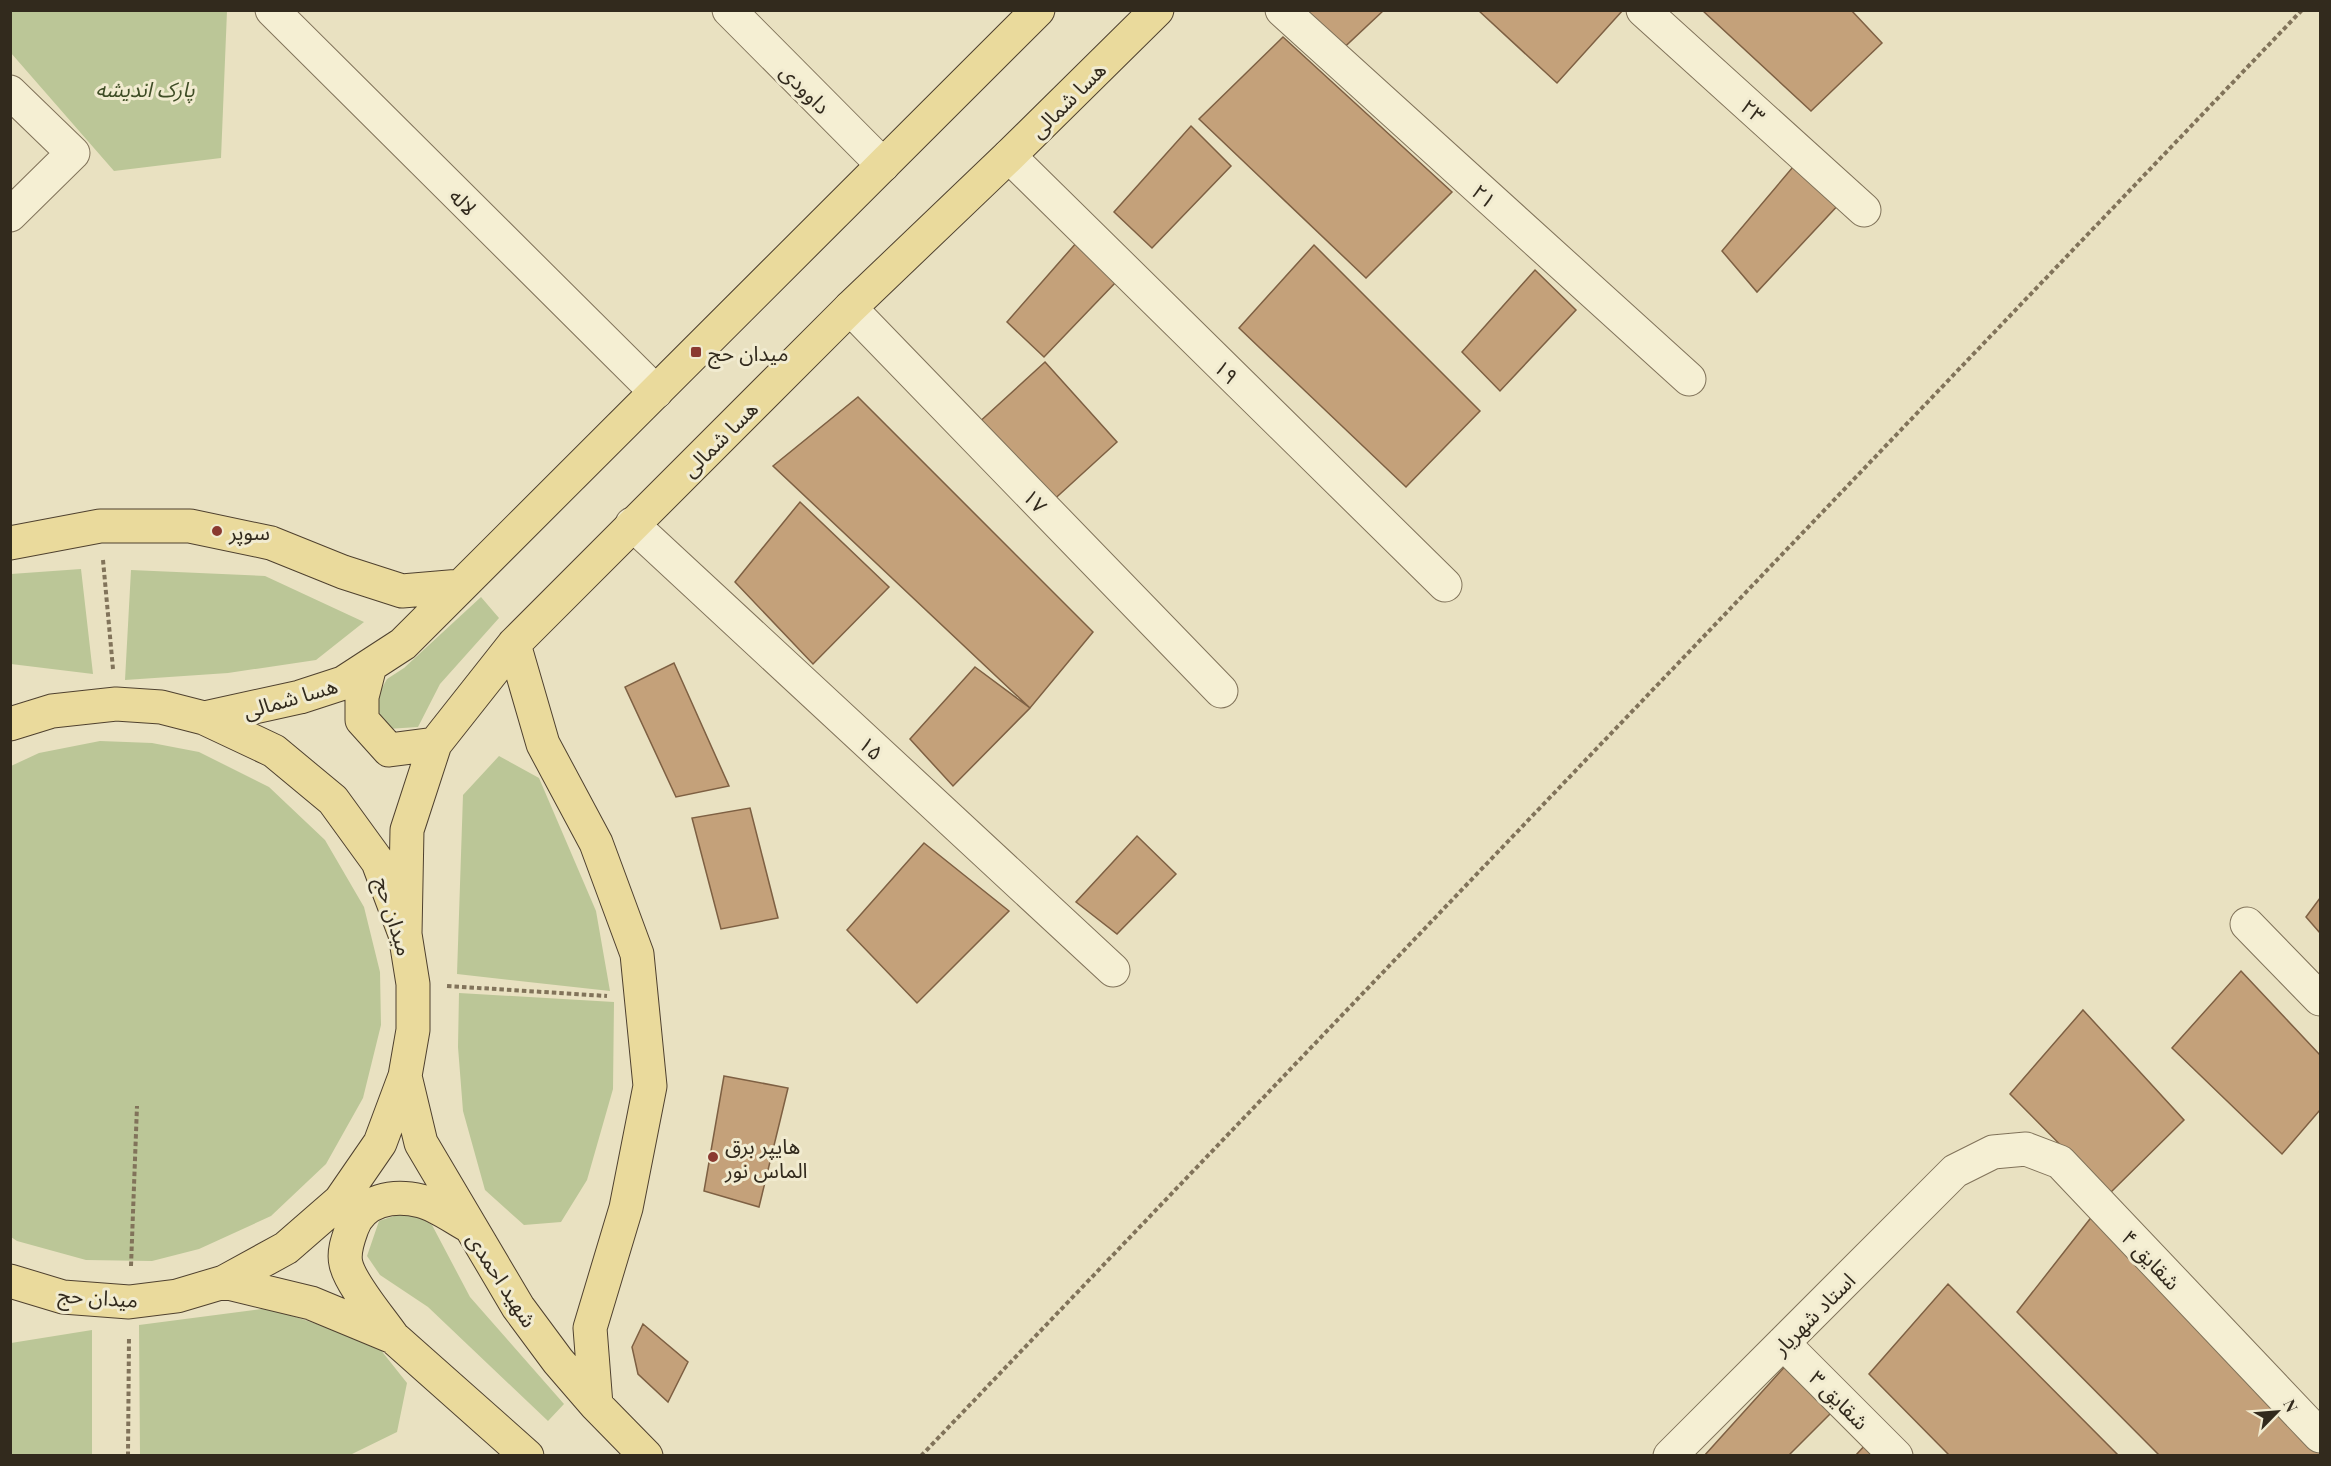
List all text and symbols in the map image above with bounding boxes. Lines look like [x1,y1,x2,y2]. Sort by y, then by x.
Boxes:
street label: هسا شمالی [1023,55,1111,143]
street label: داوودی [775,57,837,119]
park label: پارک اندیشه [95,74,195,104]
street label: ۲۳ [1736,92,1772,128]
street label: ۲۱ [1467,177,1503,213]
street label: لاله [444,181,484,221]
place label: میدان حج [708,338,789,369]
marker: میدان حج [689,345,703,359]
street label: ۱۹ [1209,353,1245,389]
street label: هسا شمالی [675,394,763,482]
street label: ۱۷ [1018,482,1054,518]
place label: سوپر [228,517,270,546]
marker: سوپر [210,524,224,538]
street label: هسا شمالی [240,670,340,724]
street label: ۱۵ [854,729,890,765]
street label: میدان حج [367,873,420,960]
place label: هایپر برق الماس نور [724,1131,808,1183]
marker: هایپر برق الماس نور [706,1150,720,1164]
street label: شقایق ۴ [2116,1223,2188,1296]
street label: شهید احمدی [462,1226,544,1332]
street label: استاد شهریار [1765,1266,1860,1361]
street label: میدان حج [57,1279,139,1316]
street label: شقایق ۳ [1803,1363,1876,1436]
north arrow [2247,1382,2307,1442]
text: N [2279,1396,2303,1416]

